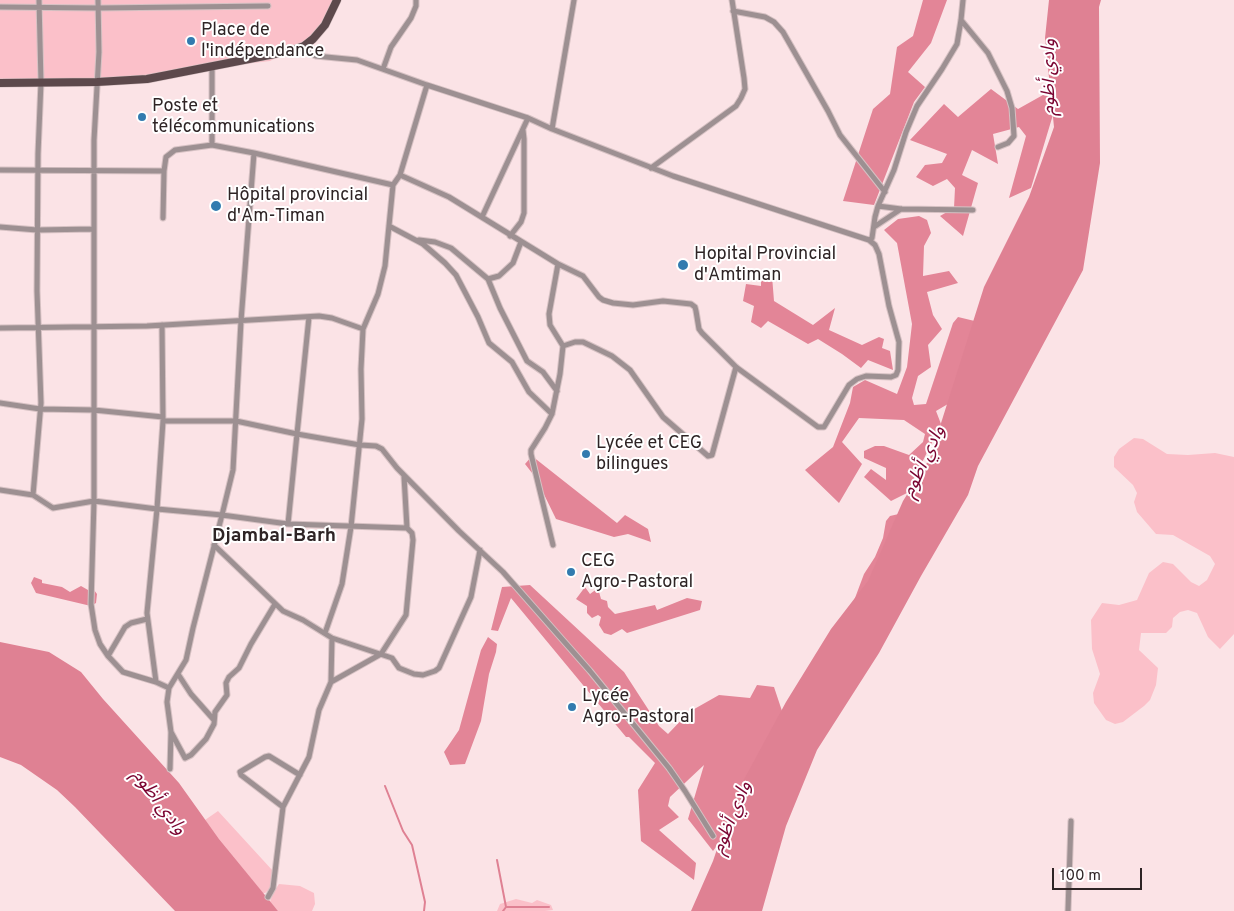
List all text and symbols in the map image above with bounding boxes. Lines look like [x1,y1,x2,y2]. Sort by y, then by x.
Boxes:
place label: Place de l'indépendance [201,20,324,62]
marker: Place de l'indépendance [185,35,197,47]
water label: وادي أظوم [1039,39,1061,115]
place label: Poste et télécommunications [152,96,315,138]
marker: Poste et télécommunications [136,111,148,123]
place label: Hôpital provincial d'Am-Timan [227,185,368,228]
marker: Hôpital provincial d'Am-Timan [209,199,223,213]
place label: Hopital Provincial d'Amtiman [694,244,836,286]
marker: Hopital Provincial d'Amtiman [676,258,690,272]
water label: وادي أظوم [899,423,951,501]
place label: Lycée et CEG bilingues [596,433,702,476]
marker: Lycée et CEG bilingues [580,448,592,460]
district label: Djambal-Barh [212,526,336,548]
place label: CEG Agro-Pastoral [581,551,693,594]
marker: CEG Agro-Pastoral [565,566,577,578]
place label: Lycée Agro-Pastoral [582,686,694,729]
marker: Lycée Agro-Pastoral [566,701,578,713]
water label: وادي أظوم [126,766,190,840]
water label: وادي أظوم [708,778,758,858]
scale bar [1054,858,1144,890]
text: 100 m [1060,867,1101,886]

